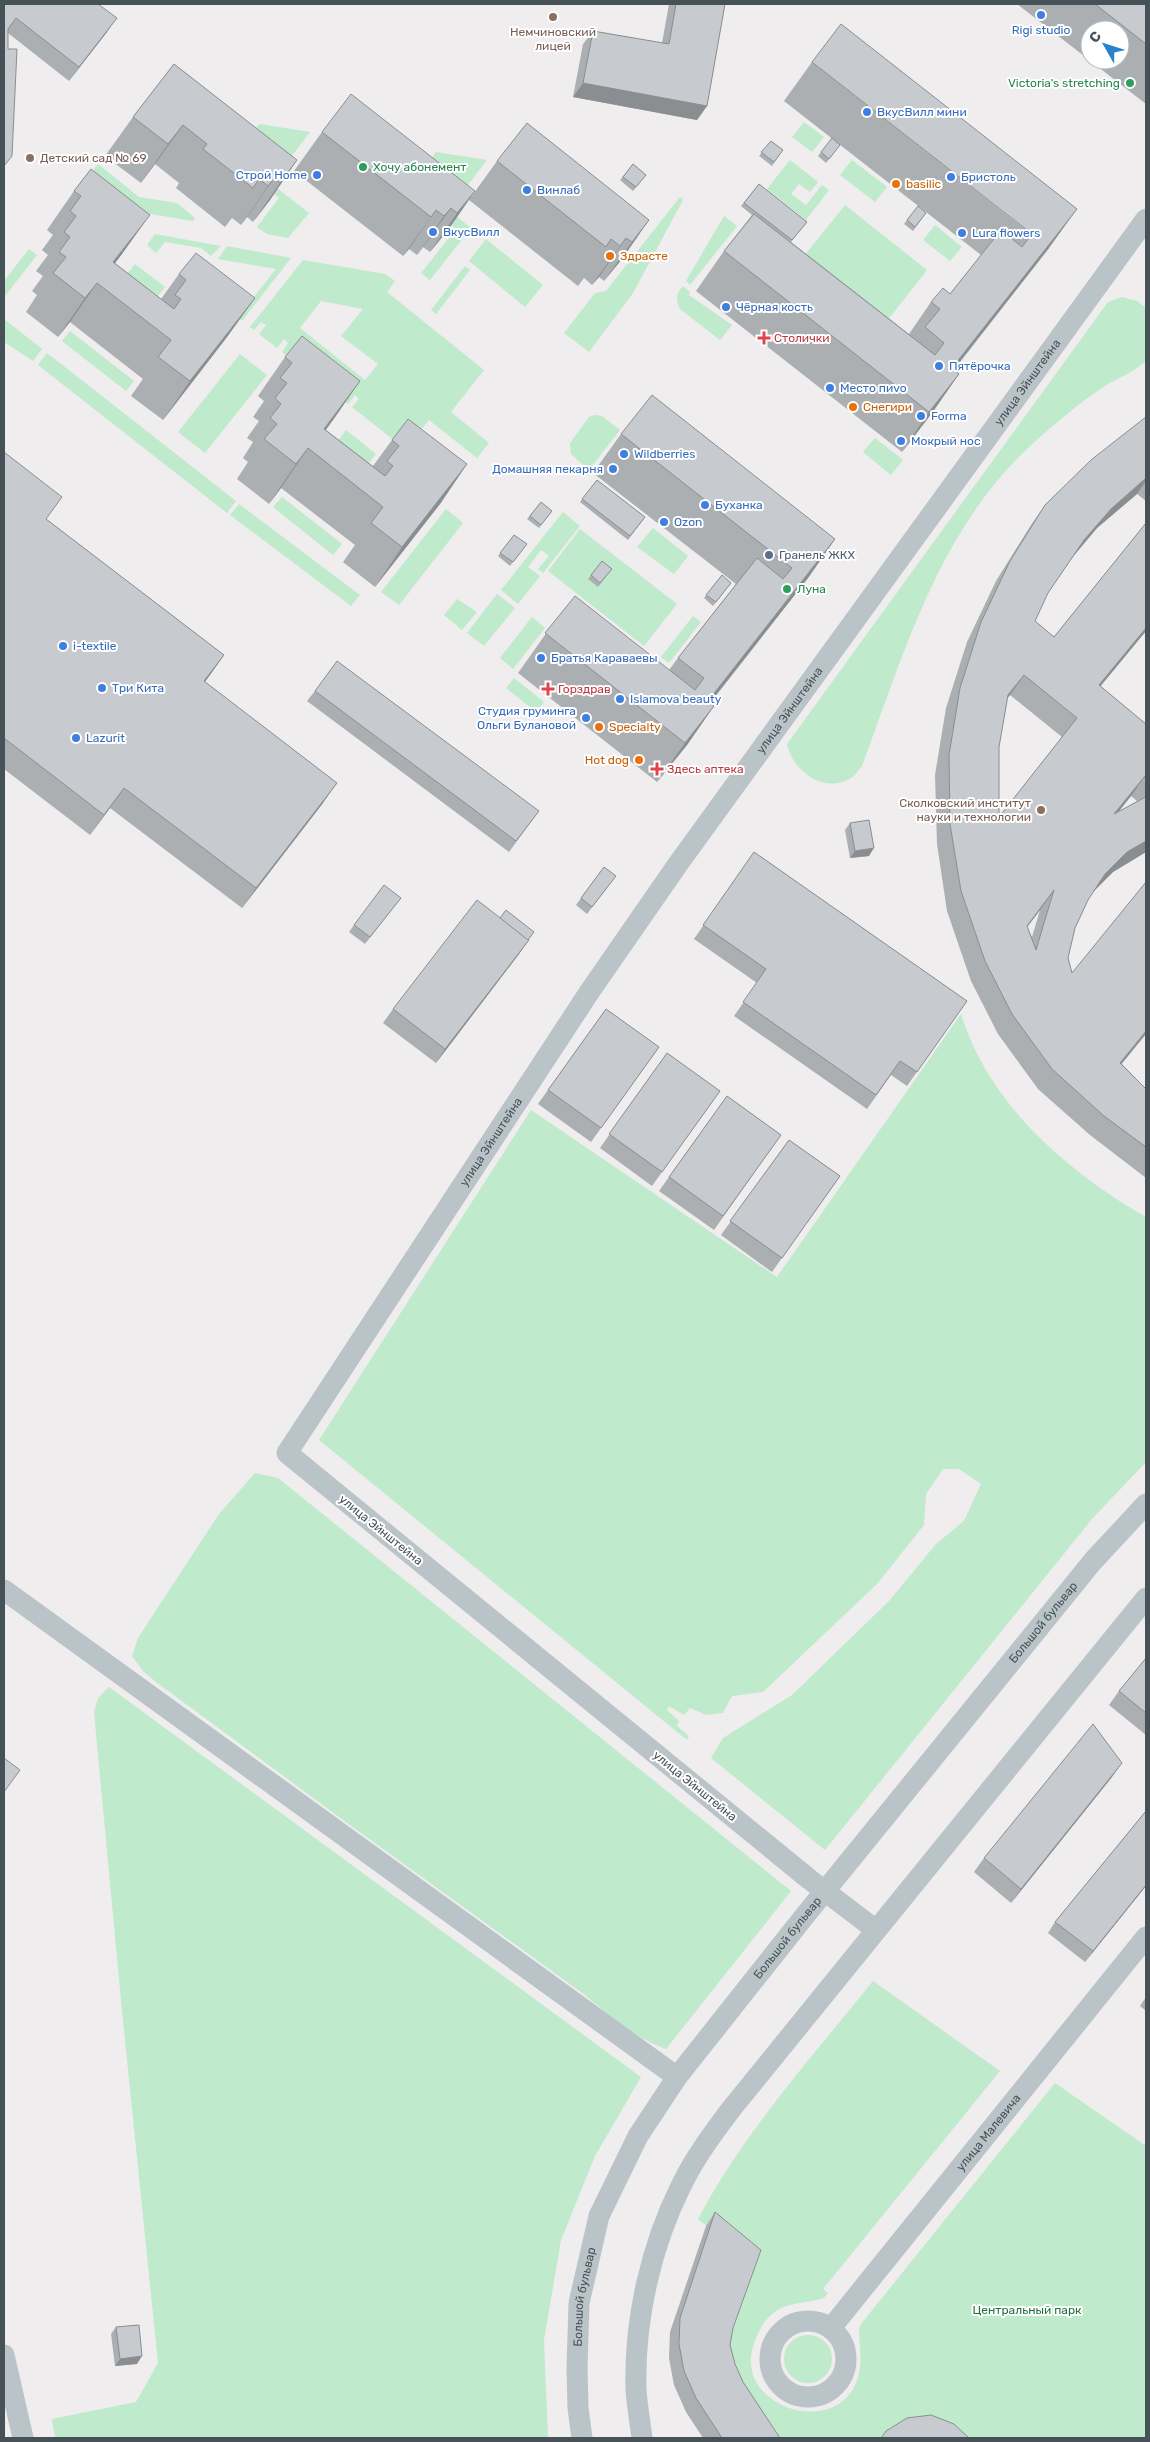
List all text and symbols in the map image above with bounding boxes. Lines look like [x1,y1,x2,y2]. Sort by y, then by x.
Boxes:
marker: Rigi studio [1035,9,1047,21]
marker: Немчиновский лицей [547,11,559,23]
north arrow [1080,20,1130,70]
place label: Rigi studio [1012,23,1070,37]
place label: Немчиновский лицей [510,25,596,53]
text: С [1086,28,1105,46]
place label: Victoria's stretching [1008,76,1120,90]
marker: Victoria's stretching [1124,77,1136,89]
place label: ВкусВилл мини [877,105,967,119]
marker: ВкусВилл мини [861,106,873,118]
place label: Детский сад № 69 [40,151,147,165]
marker: Детский сад № 69 [24,152,36,164]
place label: Хочу абонемент [373,160,466,174]
marker: Хочу абонемент [357,161,369,173]
place label: Строй Home [236,168,307,182]
marker: Строй Home [311,169,323,181]
place label: Бристоль [961,170,1016,184]
marker: Бристоль [945,171,957,183]
place label: basilic [906,177,942,191]
marker: basilic [890,178,902,190]
place label: Винлаб [537,183,580,197]
marker: Винлаб [521,184,533,196]
place label: ВкусВилл [443,225,500,239]
marker: ВкусВилл [427,226,439,238]
place label: Lura flowers [972,226,1040,240]
marker: Lura flowers [956,227,968,239]
place label: Здрасте [620,249,668,263]
marker: Здрасте [604,250,616,262]
place label: Чёрная кость [736,300,813,314]
marker: Чёрная кость [720,301,732,313]
place label: Столички [774,331,830,345]
marker: Столички [758,332,770,344]
street label: улица Эйнштейна [991,336,1063,428]
place label: Пятёрочка [949,359,1011,373]
marker: Пятёрочка [933,360,945,372]
place label: Место пиvo [840,381,907,395]
marker: Место пиvo [824,382,836,394]
place label: Снегири [863,400,912,414]
marker: Снегири [847,401,859,413]
place label: Forma [931,409,967,423]
marker: Forma [915,410,927,422]
place label: Мокрый нос [911,434,981,448]
marker: Мокрый нос [895,435,907,447]
place label: Wildberries [634,447,695,461]
marker: Wildberries [618,448,630,460]
place label: Домашняя пекарня [492,462,603,476]
marker: Домашняя пекарня [607,463,619,475]
place label: Буханка [715,498,763,512]
marker: Буханка [699,499,711,511]
place label: Ozon [674,515,702,529]
marker: Ozon [658,516,670,528]
place label: Гранель ЖКХ [779,548,855,562]
marker: Гранель ЖКХ [763,549,775,561]
place label: Луна [797,582,826,596]
marker: Луна [781,583,793,595]
place label: i-textile [73,639,117,653]
marker: i-textile [57,640,69,652]
place label: Братья Караваевы [551,651,657,665]
marker: Братья Караваевы [535,652,547,664]
street label: улица Эйнштейна [754,664,826,756]
place label: Три Кита [112,681,164,695]
marker: Три Кита [96,682,108,694]
place label: Горздрав [558,682,611,696]
marker: Горздрав [542,683,554,695]
place label: Islamova beauty [630,692,722,706]
marker: Islamova beauty [614,693,626,705]
place label: Студия груминга Ольги Булановой [477,704,576,732]
marker: Студия груминга Ольги Булановой [580,712,592,724]
place label: Specialty [609,720,661,734]
marker: Specialty [593,721,605,733]
place label: Lazurit [86,731,125,745]
marker: Lazurit [70,732,82,744]
place label: Hot dog [585,753,629,767]
marker: Hot dog [633,754,645,766]
place label: Здесь аптека [667,762,744,776]
marker: Здесь аптека [651,763,663,775]
place label: Сколковский институт науки и технологии [899,796,1031,824]
marker: Сколковский институт науки и технологии [1035,804,1047,816]
street label: улица Эйнштейна [457,1095,525,1189]
street label: улица Эйнштейна [336,1492,426,1568]
street label: Большой бульвар [1006,1579,1080,1666]
street label: улица Эйнштейна [650,1748,740,1824]
street label: Большой бульвар [751,1894,824,1982]
street label: улица Малевича [953,2091,1024,2174]
street label: Большой бульвар [571,2246,599,2347]
park label: Центральный парк [972,2303,1082,2317]

